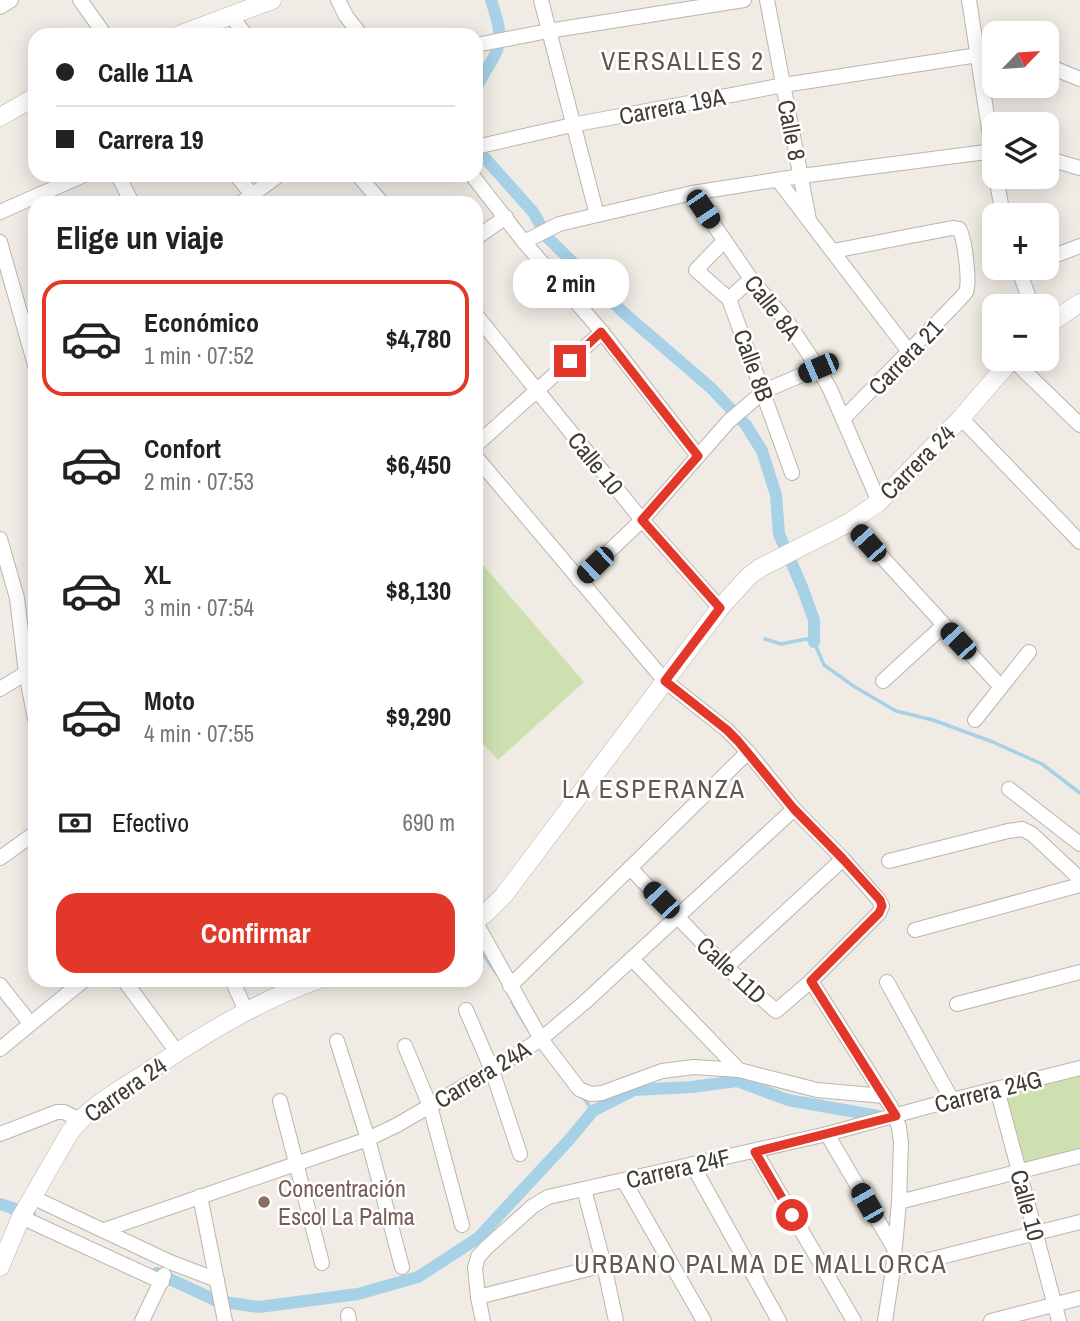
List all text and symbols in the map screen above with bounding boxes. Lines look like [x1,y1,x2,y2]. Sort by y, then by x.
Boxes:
north arrow [982,21,1059,98]
map controls [982,21,1059,371]
district label: VERSALLES 2 [601,43,765,78]
text: Calle 11A [98,55,193,90]
street label: Carrera 19A [616,80,729,132]
street label: Calle 8 [770,97,814,163]
button: layers [982,112,1059,189]
text: Carrera 19 [98,122,203,157]
car [683,186,724,232]
button: + [982,203,1059,280]
text: Elige un viaje [56,216,224,259]
callout: 2 min [512,260,628,308]
text: 2 min [546,268,596,299]
street label: Calle 8A [737,268,809,347]
button: − [982,294,1059,371]
text: Económico [144,305,259,340]
icon: car [60,307,123,370]
street label: Carrera 21 [861,312,949,402]
text: $4,780 [386,321,451,356]
street label: Calle 8B [726,325,782,405]
text: 1 min · 07:52 [144,340,254,371]
route end [554,345,586,377]
car [795,350,842,386]
street label: Carrera 24 [872,417,962,507]
street label: Calle 10 [561,425,631,501]
text: Confort [144,431,221,466]
icon: car [60,433,123,496]
text: $6,450 [386,447,451,482]
text: 2 min · 07:53 [144,466,254,497]
car [847,520,890,566]
car [573,543,618,587]
text: XL [144,557,171,592]
icon: car [60,559,123,622]
text: $8,130 [386,573,451,608]
text: 3 min · 07:54 [144,592,254,623]
car [936,618,981,664]
text: Moto [144,683,195,718]
icon: car [60,685,123,748]
text: $9,290 [386,699,451,734]
text: 4 min · 07:55 [144,718,254,749]
district label: LA ESPERANZA [562,771,746,806]
icon: cash [56,804,94,842]
text: Efectivo [112,805,189,840]
text: 690 m [403,807,455,838]
car [639,878,684,922]
button: Confirmar [56,893,455,973]
street label: Calle 11D [690,929,774,1011]
street label: Carrera 24A [428,1032,537,1115]
street label: Carrera 24 [77,1049,173,1129]
street label: Carrera 24G [931,1062,1045,1120]
street label: Carrera 24F [623,1140,733,1196]
street label: Calle 10 [1003,1166,1053,1244]
place label: Concentración Escol La Palma [278,1172,415,1232]
car [848,1180,887,1226]
marker: Concentración Escol La Palma [256,1194,272,1210]
route start [776,1199,808,1231]
district label: URBANO PALMA DE MALLORCA [574,1246,948,1281]

